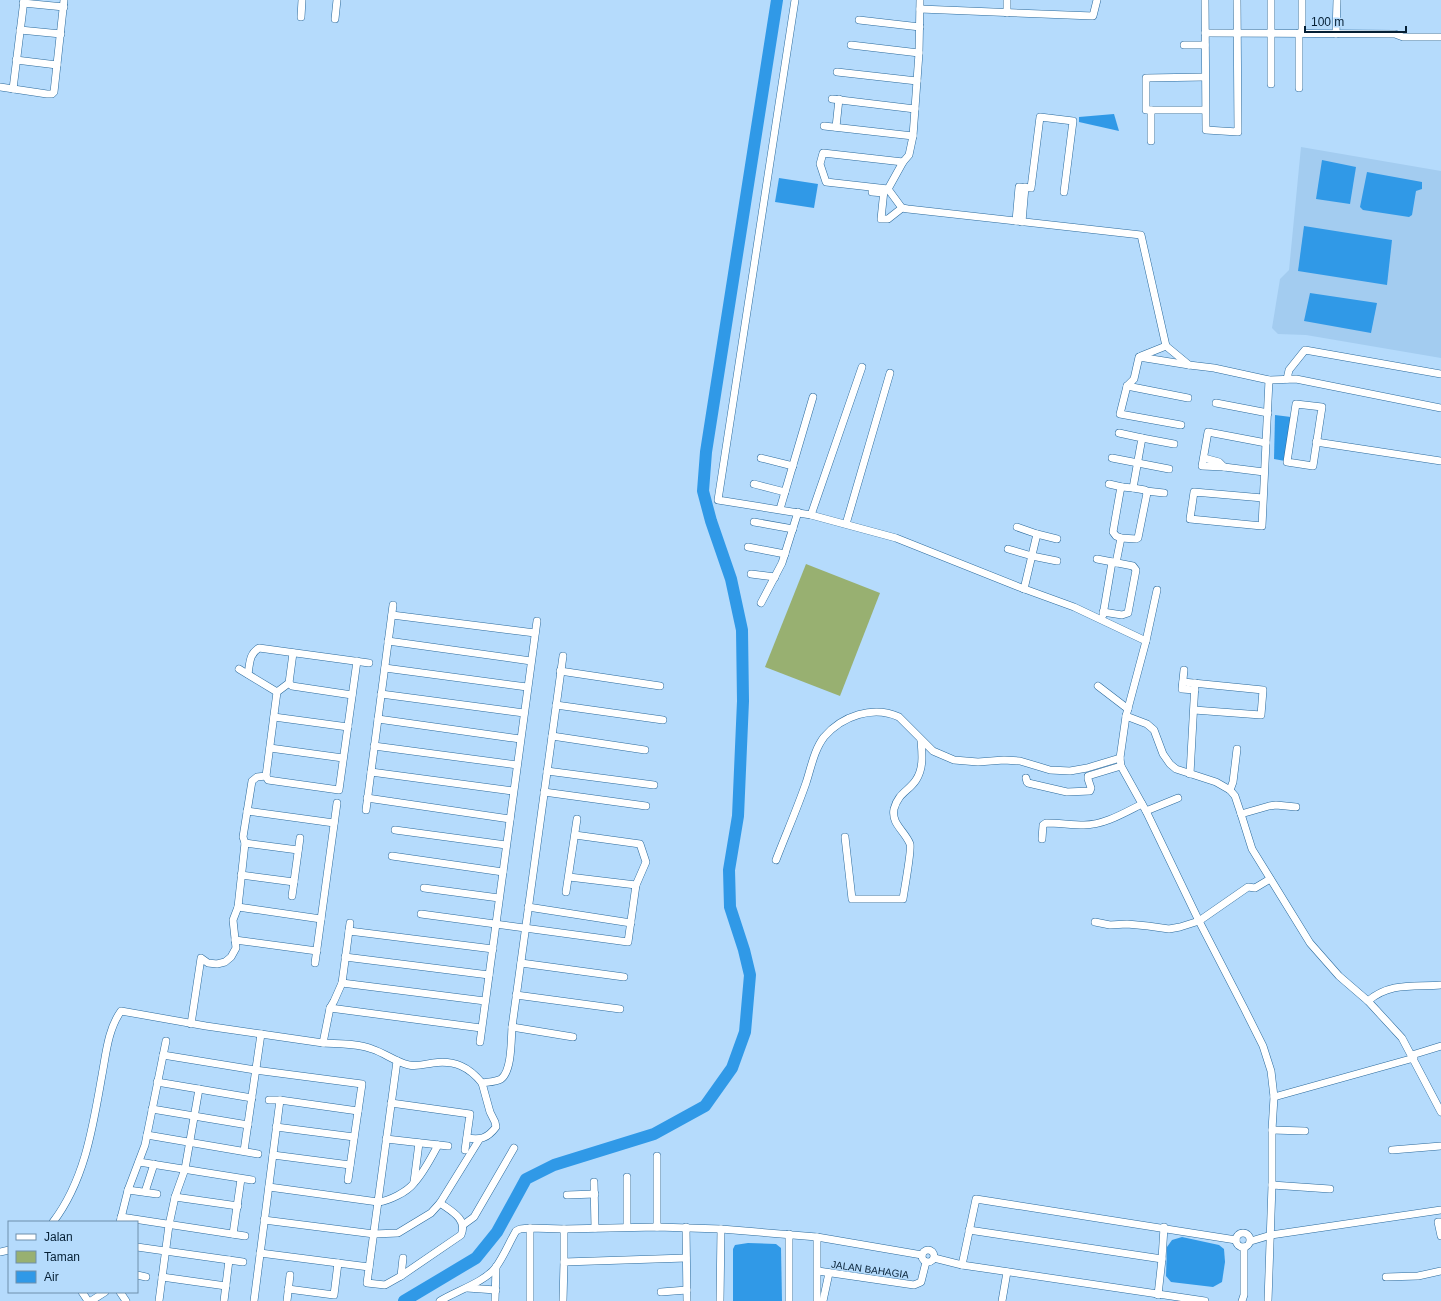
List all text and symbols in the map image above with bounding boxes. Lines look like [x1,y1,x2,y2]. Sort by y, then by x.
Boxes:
scale bar [1305,8,1406,34]
text: 100 m [1311,15,1344,29]
legend [8,1221,138,1293]
text: Jalan [44,1230,73,1244]
text: Taman [44,1250,80,1264]
street label: JALAN BAHAGIA [830,1259,910,1280]
text: Air [44,1270,59,1284]

